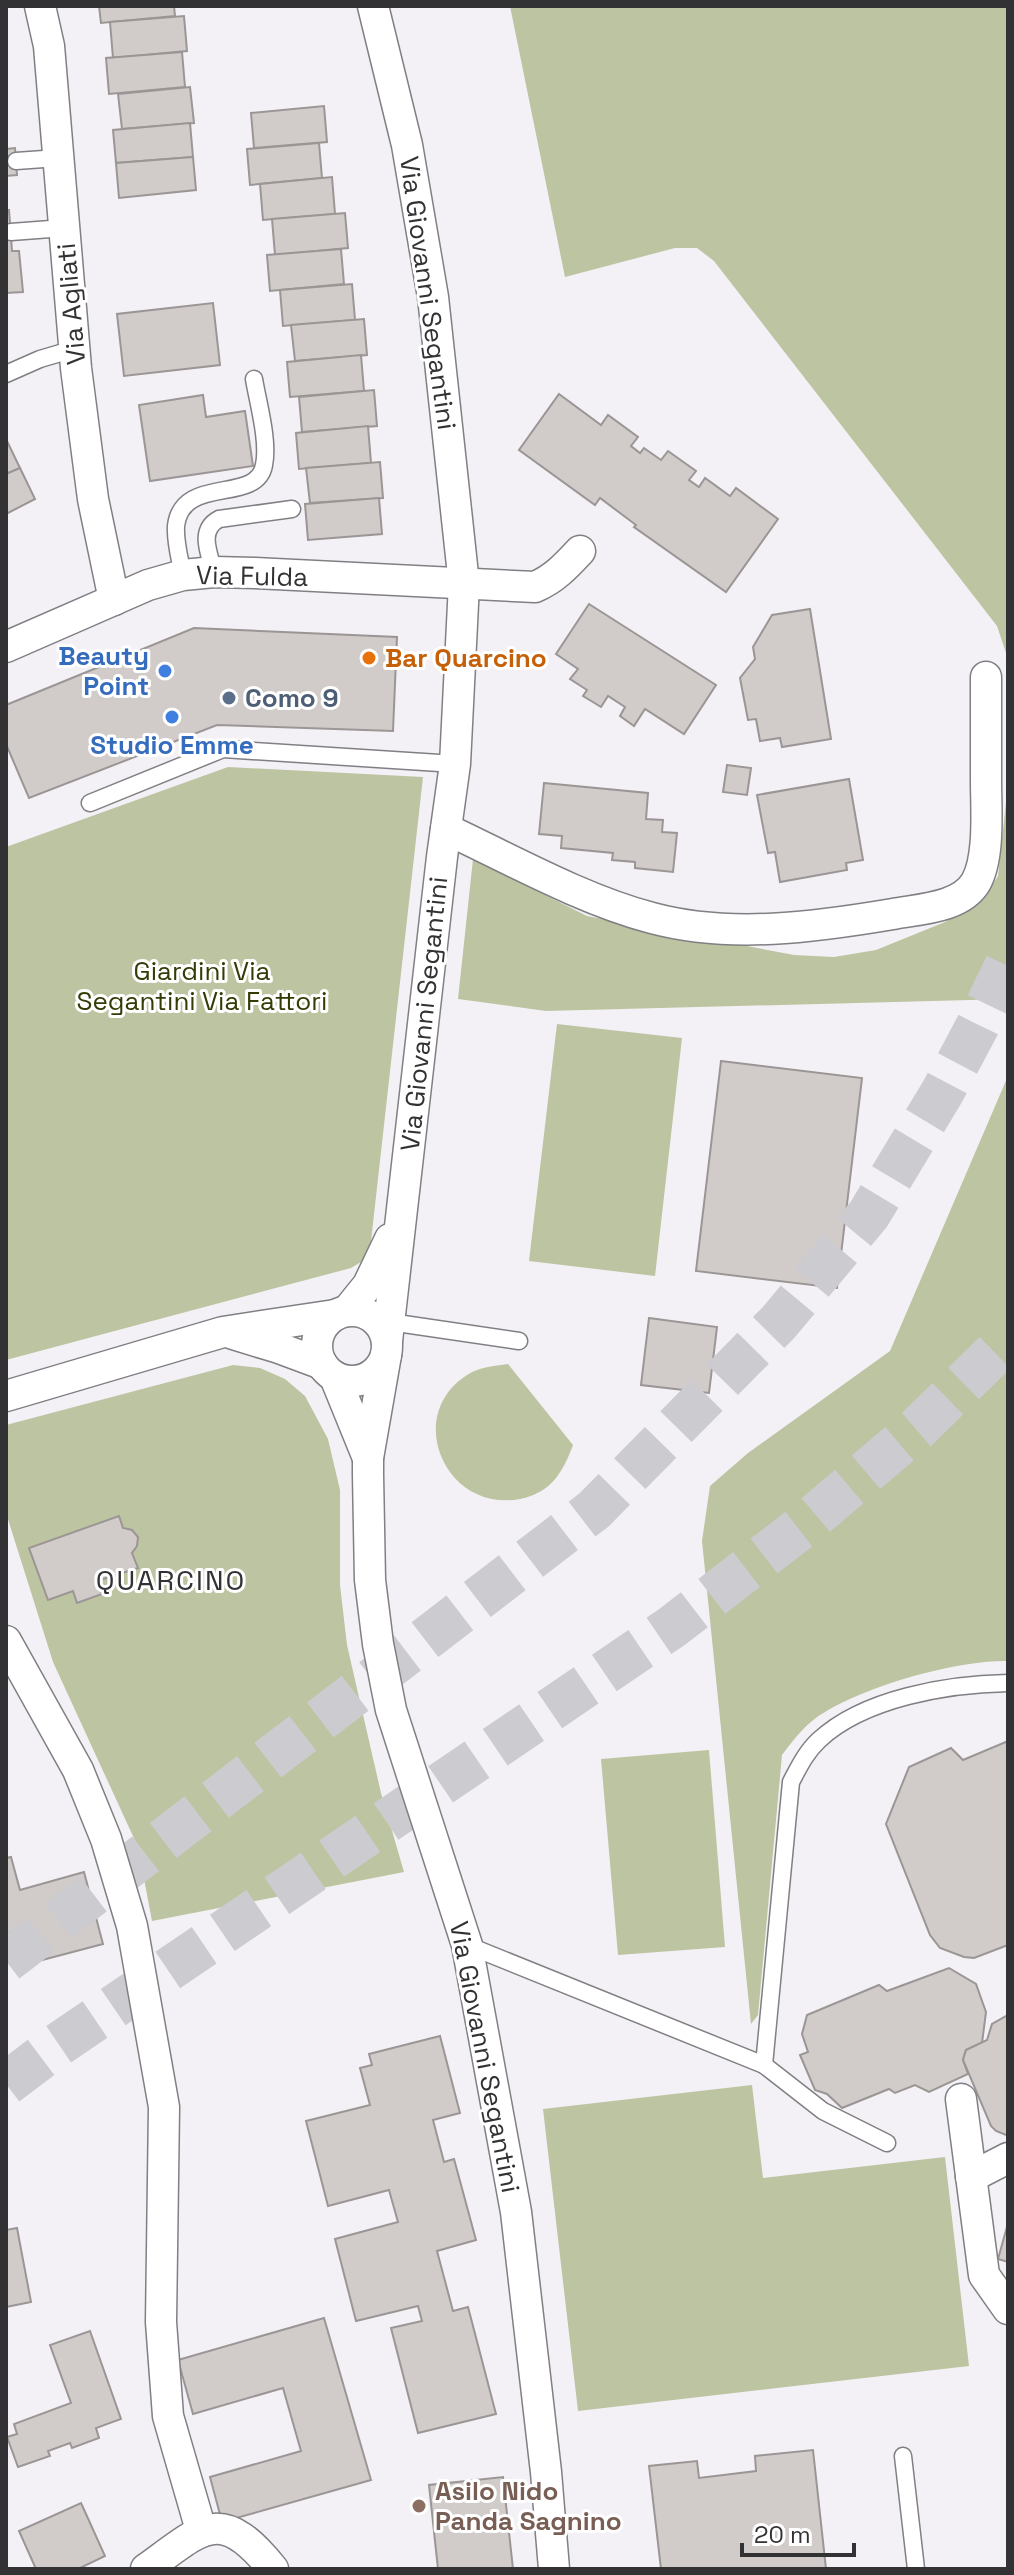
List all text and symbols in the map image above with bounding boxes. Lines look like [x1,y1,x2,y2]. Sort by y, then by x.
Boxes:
street label: Via Giovanni Segantini [392,154,464,432]
street label: Via Agliati [49,242,93,366]
street label: Via Fulda [196,558,308,594]
place label: Beauty Point [58,639,149,703]
place label: Bar Quarcino [385,641,547,675]
marker: Bar Quarcino [360,649,378,667]
marker: Beauty Point [156,662,174,680]
place label: Como 9 [245,681,338,715]
marker: Como 9 [220,689,238,707]
marker: Studio Emme [163,708,181,726]
place label: Studio Emme [90,728,254,762]
street label: Via Giovanni Segantini [393,875,455,1153]
park label: Giardini Via Segantini Via Fattori [77,954,328,1018]
district label: QUARCINO [96,1562,246,1598]
street label: Via Giovanni Segantini [442,1918,528,2196]
place label: Asilo Nido Panda Sagnino [435,2474,622,2538]
marker: Asilo Nido Panda Sagnino [410,2497,428,2515]
scale bar [742,2507,854,2557]
text: 20 m [754,2519,811,2550]

